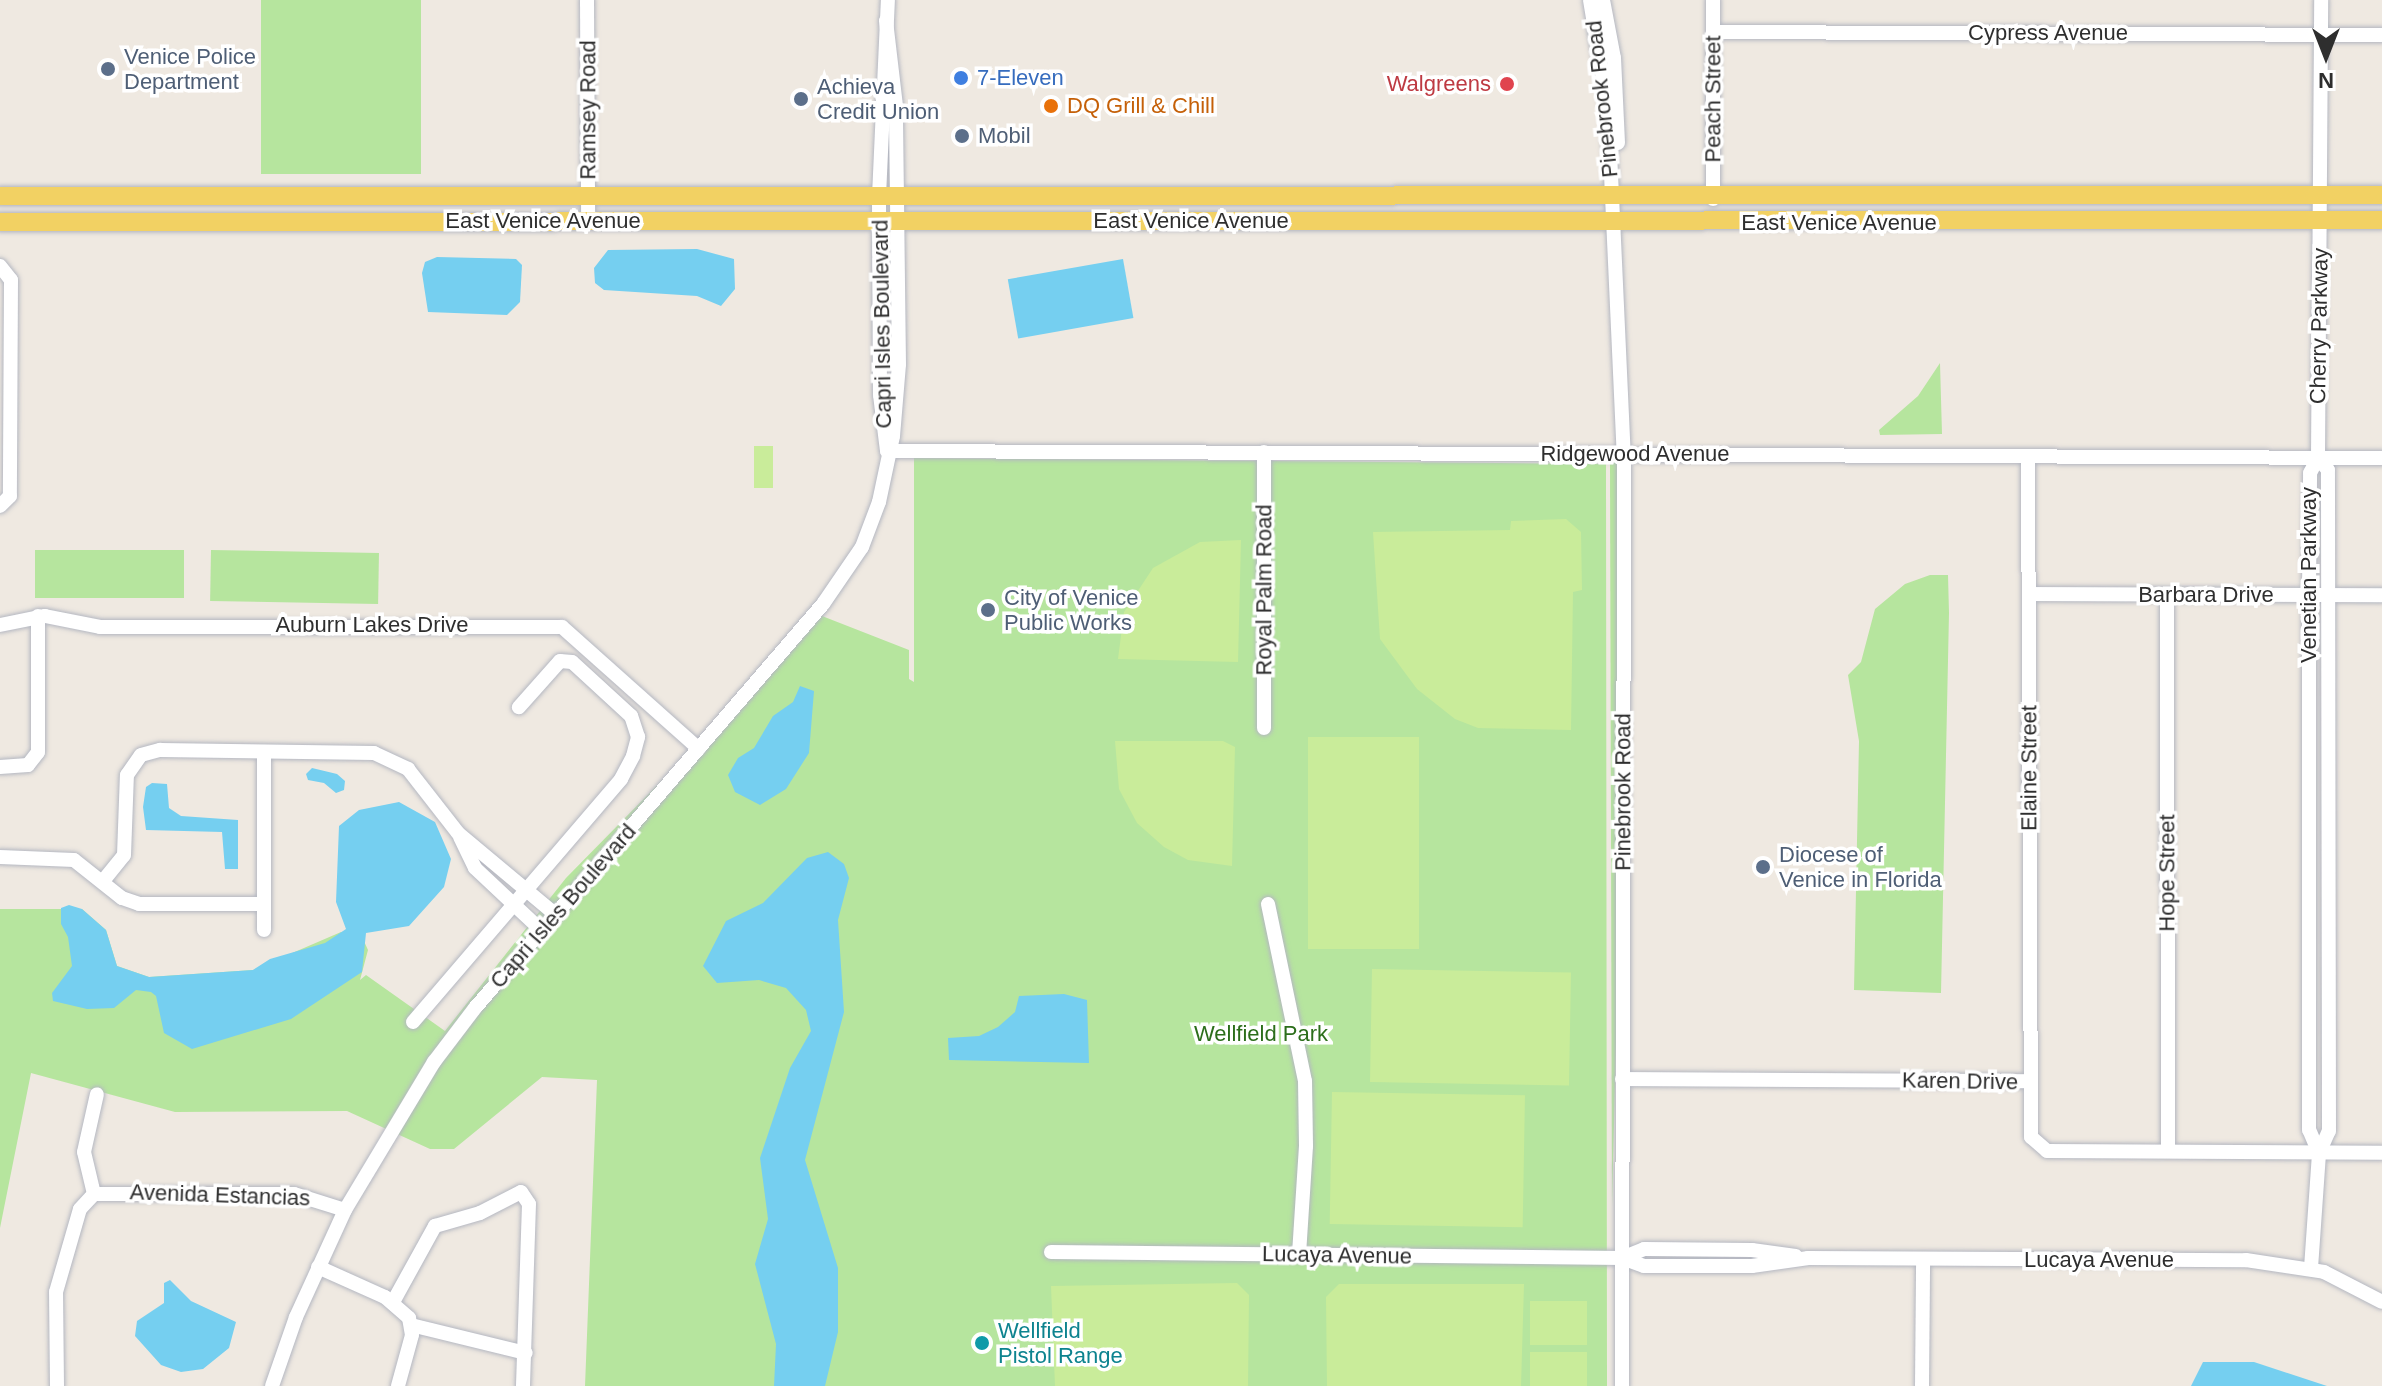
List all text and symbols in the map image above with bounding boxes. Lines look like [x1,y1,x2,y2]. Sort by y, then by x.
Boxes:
north arrow [2286,16,2366,96]
street label: Pinebrook Road [1581,19,1623,179]
street label: Cypress Avenue [1967,20,2129,46]
street label: Peach Street [1700,35,1726,163]
street label: Ramsey Road [575,40,601,180]
place label: Venice Police Department [124,43,256,94]
marker: Venice Police Department [99,60,117,78]
place label: 7-Eleven [977,65,1064,91]
text: N [2318,68,2334,93]
marker: 7-Eleven [952,69,970,87]
place label: Walgreens [1387,71,1491,97]
place label: Achieva Credit Union [817,73,939,124]
marker: Walgreens [1498,75,1516,93]
marker: Achieva Credit Union [792,90,810,108]
place label: DQ Grill & Chill [1067,93,1215,119]
marker: DQ Grill & Chill [1042,97,1060,115]
place label: Mobil [978,123,1031,149]
marker: Mobil [953,127,971,145]
street label: East Venice Avenue [445,208,641,234]
street label: East Venice Avenue [1093,208,1289,234]
street label: East Venice Avenue [1741,210,1937,236]
street label: Capri Isles Boulevard [867,219,897,429]
street label: Cherry Parkway [2304,248,2334,404]
street label: Ridgewood Avenue [1540,441,1730,467]
street label: Venetian Parkway [2296,487,2322,663]
street label: Royal Palm Road [1251,504,1277,676]
street label: Barbara Drive [2138,582,2274,608]
place label: City of Venice Public Works [1004,584,1139,636]
marker: City of Venice Public Works [979,601,997,619]
street label: Auburn Lakes Drive [275,612,469,638]
street label: Elaine Street [2016,705,2042,831]
street label: Pinebrook Road [1610,713,1636,871]
street label: Hope Street [2154,814,2180,932]
street label: Capri Isles Boulevard [484,818,642,994]
place label: Diocese of Venice in Florida [1779,841,1942,892]
marker: Diocese of Venice in Florida [1754,858,1772,876]
park label: Wellfield Park [1194,1021,1328,1047]
street label: Karen Drive [1902,1067,2018,1095]
street label: Avenida Estancias [129,1179,311,1211]
street label: Lucaya Avenue [1261,1240,1413,1270]
street label: Lucaya Avenue [2023,1247,2175,1273]
place label: Wellfield Pistol Range [998,1317,1123,1368]
marker: Wellfield Pistol Range [973,1334,991,1352]

